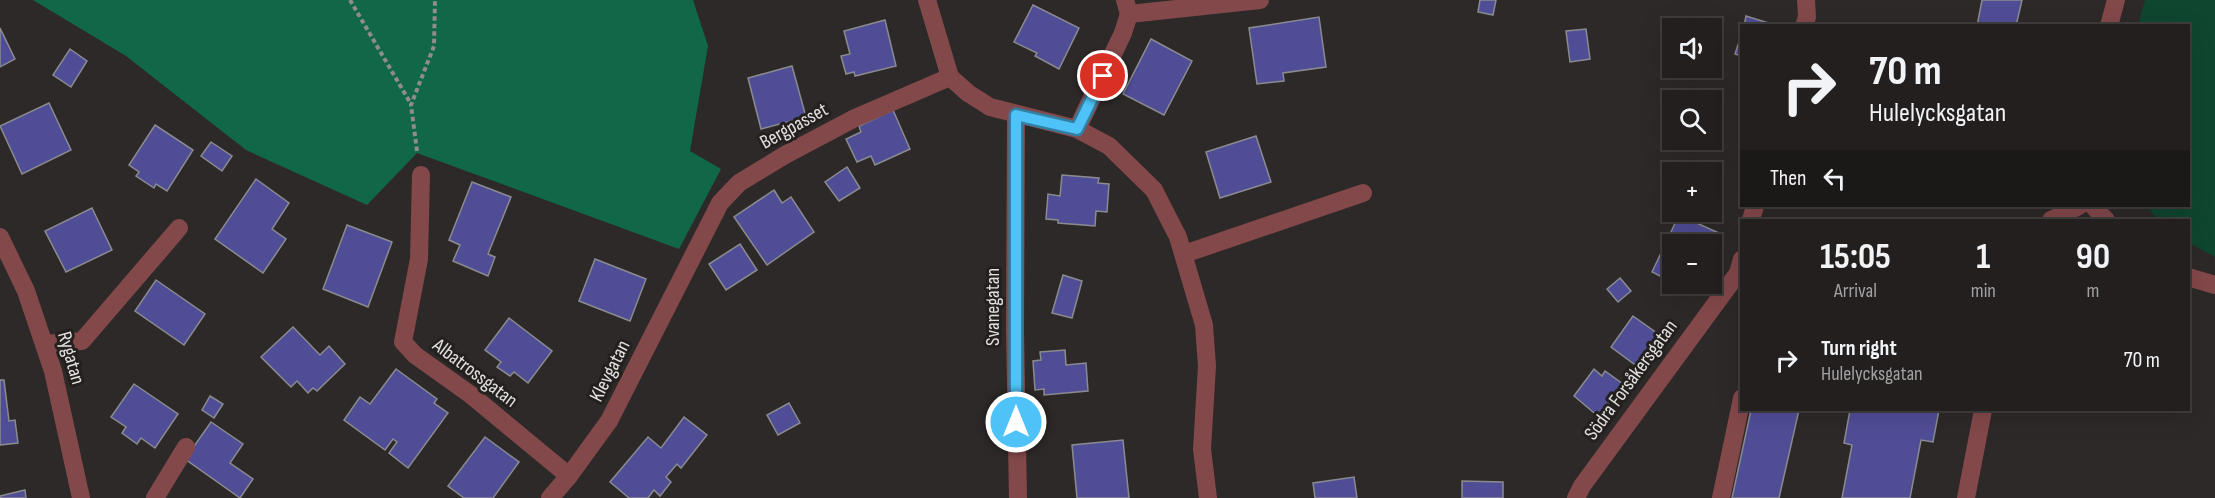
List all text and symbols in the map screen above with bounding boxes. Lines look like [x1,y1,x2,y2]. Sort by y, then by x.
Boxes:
map controls [1662,18,1722,294]
button: sound [1662,18,1722,78]
text: 70 m [1869,46,1942,97]
icon: right [1770,48,1848,126]
pin [1077,50,1128,101]
icon: arrive [1086,59,1119,92]
button: search [1662,90,1722,150]
street label: Bergpasset [756,97,832,155]
text: Hulelycksgatan [1869,97,2006,129]
button: + [1662,162,1722,222]
icon: left [1818,162,1851,195]
text: Then [1770,165,1806,192]
button: − [1662,234,1722,294]
text: 15:05 [1820,236,1891,279]
text: 1 [1976,236,1990,279]
text: 90 [2076,236,2110,279]
street label: Svanegatan [981,268,1005,346]
text: Arrival [1834,279,1877,303]
text: min [1971,279,1996,303]
text: m [2087,279,2099,303]
street label: Södra Forsåkersgatan [1579,315,1683,445]
street label: Rygatan [52,329,90,387]
street label: Albatrossgatan [427,333,522,413]
text: Turn right [1821,335,1897,362]
street label: Klevgatan [584,336,636,406]
icon: right [1770,344,1803,377]
text: 70 m [2124,347,2160,374]
text: Hulelycksgatan [1821,362,1923,386]
position arrow [984,390,1048,454]

